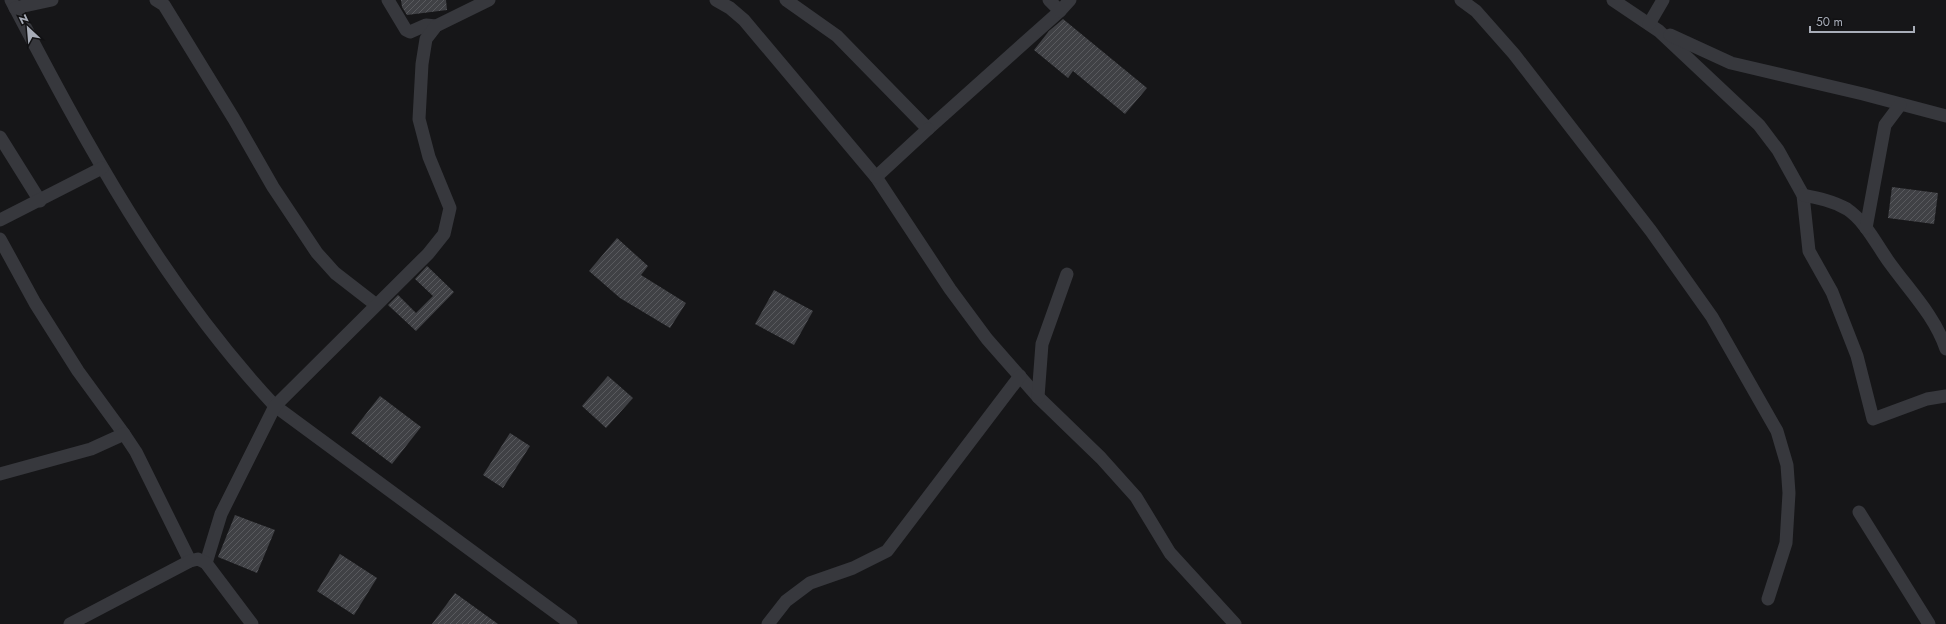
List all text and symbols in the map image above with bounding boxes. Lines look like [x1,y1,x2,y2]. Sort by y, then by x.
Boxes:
north arrow [8,8,48,48]
scale bar [1810,8,1914,34]
text: N [16,10,31,28]
text: 50 m [1816,13,1843,31]

